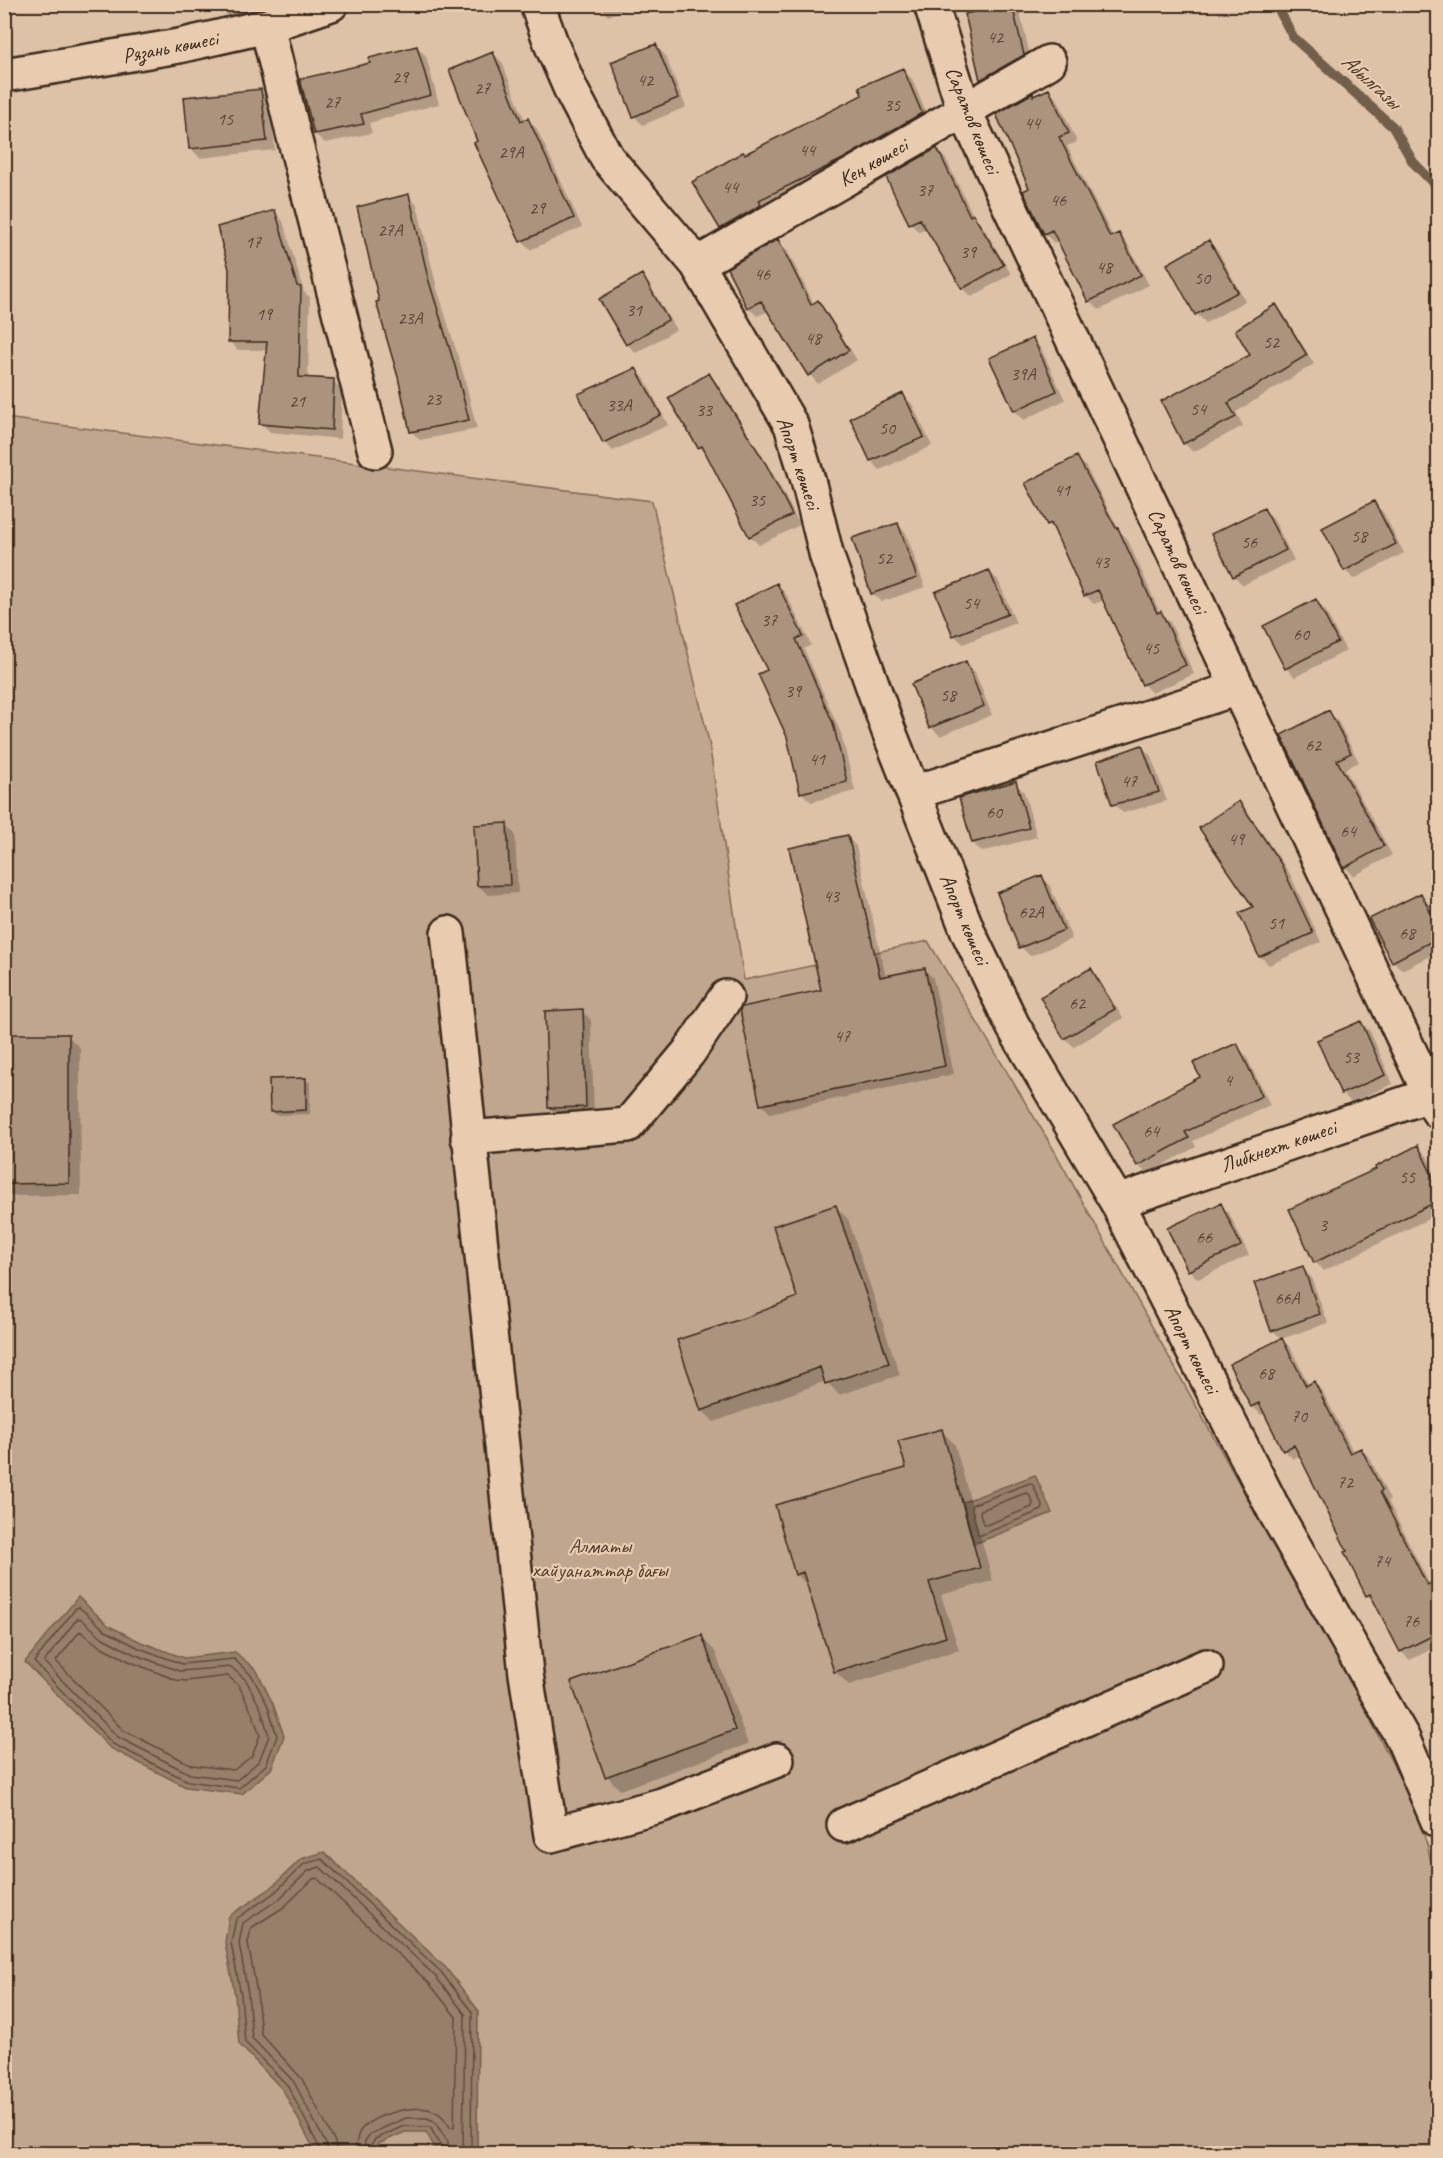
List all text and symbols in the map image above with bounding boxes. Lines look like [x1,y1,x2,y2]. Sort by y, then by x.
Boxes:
street label: Рязань көшесі [120,24,223,70]
house number: 42 [987,26,1005,48]
water label: Абылгазы [1336,47,1409,117]
street label: Саратов көшесі [940,63,1007,180]
house number: 29 [392,66,410,88]
house number: 42 [637,69,655,91]
house number: 27 [474,77,491,99]
house number: 27 [324,91,341,113]
house number: 35 [884,94,901,116]
house number: 15 [217,108,234,130]
house number: 44 [1024,112,1042,134]
street label: Кең көшесі [834,130,915,192]
house number: 44 [799,139,817,161]
house number: 29А [498,141,525,163]
house number: 44 [722,176,740,198]
house number: 37 [917,179,934,201]
house number: 46 [1050,189,1067,211]
house number: 29 [529,197,547,219]
house number: 27А [377,219,404,241]
house number: 17 [245,231,262,253]
house number: 39 [960,241,978,263]
house number: 48 [1096,256,1114,278]
house number: 46 [754,263,771,285]
house number: 50 [1194,267,1212,289]
house number: 31 [626,299,643,321]
house number: 19 [256,303,274,325]
house number: 23А [397,307,424,329]
house number: 48 [805,327,823,349]
house number: 52 [1263,331,1281,353]
house number: 39А [1010,363,1037,385]
house number: 23 [425,388,443,410]
house number: 21 [289,390,306,412]
house number: 33А [606,394,633,416]
house number: 54 [1190,398,1208,420]
house number: 33 [696,399,714,421]
street label: Апорт көшесі [771,413,828,516]
house number: 50 [879,417,897,439]
house number: 41 [1054,479,1071,501]
house number: 35 [749,489,766,511]
street label: Саратов көшесі [1142,504,1215,621]
house number: 58 [1351,525,1369,547]
house number: 56 [1241,531,1258,553]
house number: 52 [876,547,894,569]
house number: 43 [1093,551,1111,573]
house number: 54 [963,592,981,614]
house number: 37 [761,609,778,631]
house number: 60 [1293,623,1311,645]
house number: 45 [1143,637,1160,659]
house number: 39 [785,680,803,702]
house number: 58 [940,684,958,706]
house number: 62 [1305,734,1323,756]
house number: 41 [809,748,826,770]
house number: 47 [1121,770,1138,792]
house number: 60 [986,801,1004,823]
house number: 64 [1340,820,1358,842]
house number: 49 [1228,828,1246,850]
street label: Апорт көшесі [934,870,997,971]
house number: 43 [823,885,841,907]
house number: 62А [1018,901,1045,923]
house number: 51 [1268,912,1285,934]
house number: 68 [1399,922,1417,944]
house number: 62 [1069,992,1087,1014]
house number: 47 [834,1025,851,1047]
house number: 53 [1343,1046,1361,1068]
house number: 4 [1224,1069,1234,1091]
street label: Либкнехт көшесі [1217,1113,1342,1178]
house number: 64 [1143,1120,1161,1142]
house number: 55 [1399,1166,1416,1188]
house number: 3 [1319,1214,1329,1236]
house number: 66 [1196,1226,1213,1248]
house number: 66А [1274,1287,1301,1309]
street label: Апорт көшесі [1159,1300,1227,1401]
house number: 68 [1258,1362,1276,1384]
house number: 70 [1291,1405,1309,1427]
house number: 72 [1337,1471,1355,1493]
park label: Алматы хайуанаттар бағы [532,1533,670,1583]
house number: 74 [1374,1550,1392,1572]
house number: 76 [1403,1610,1420,1632]

